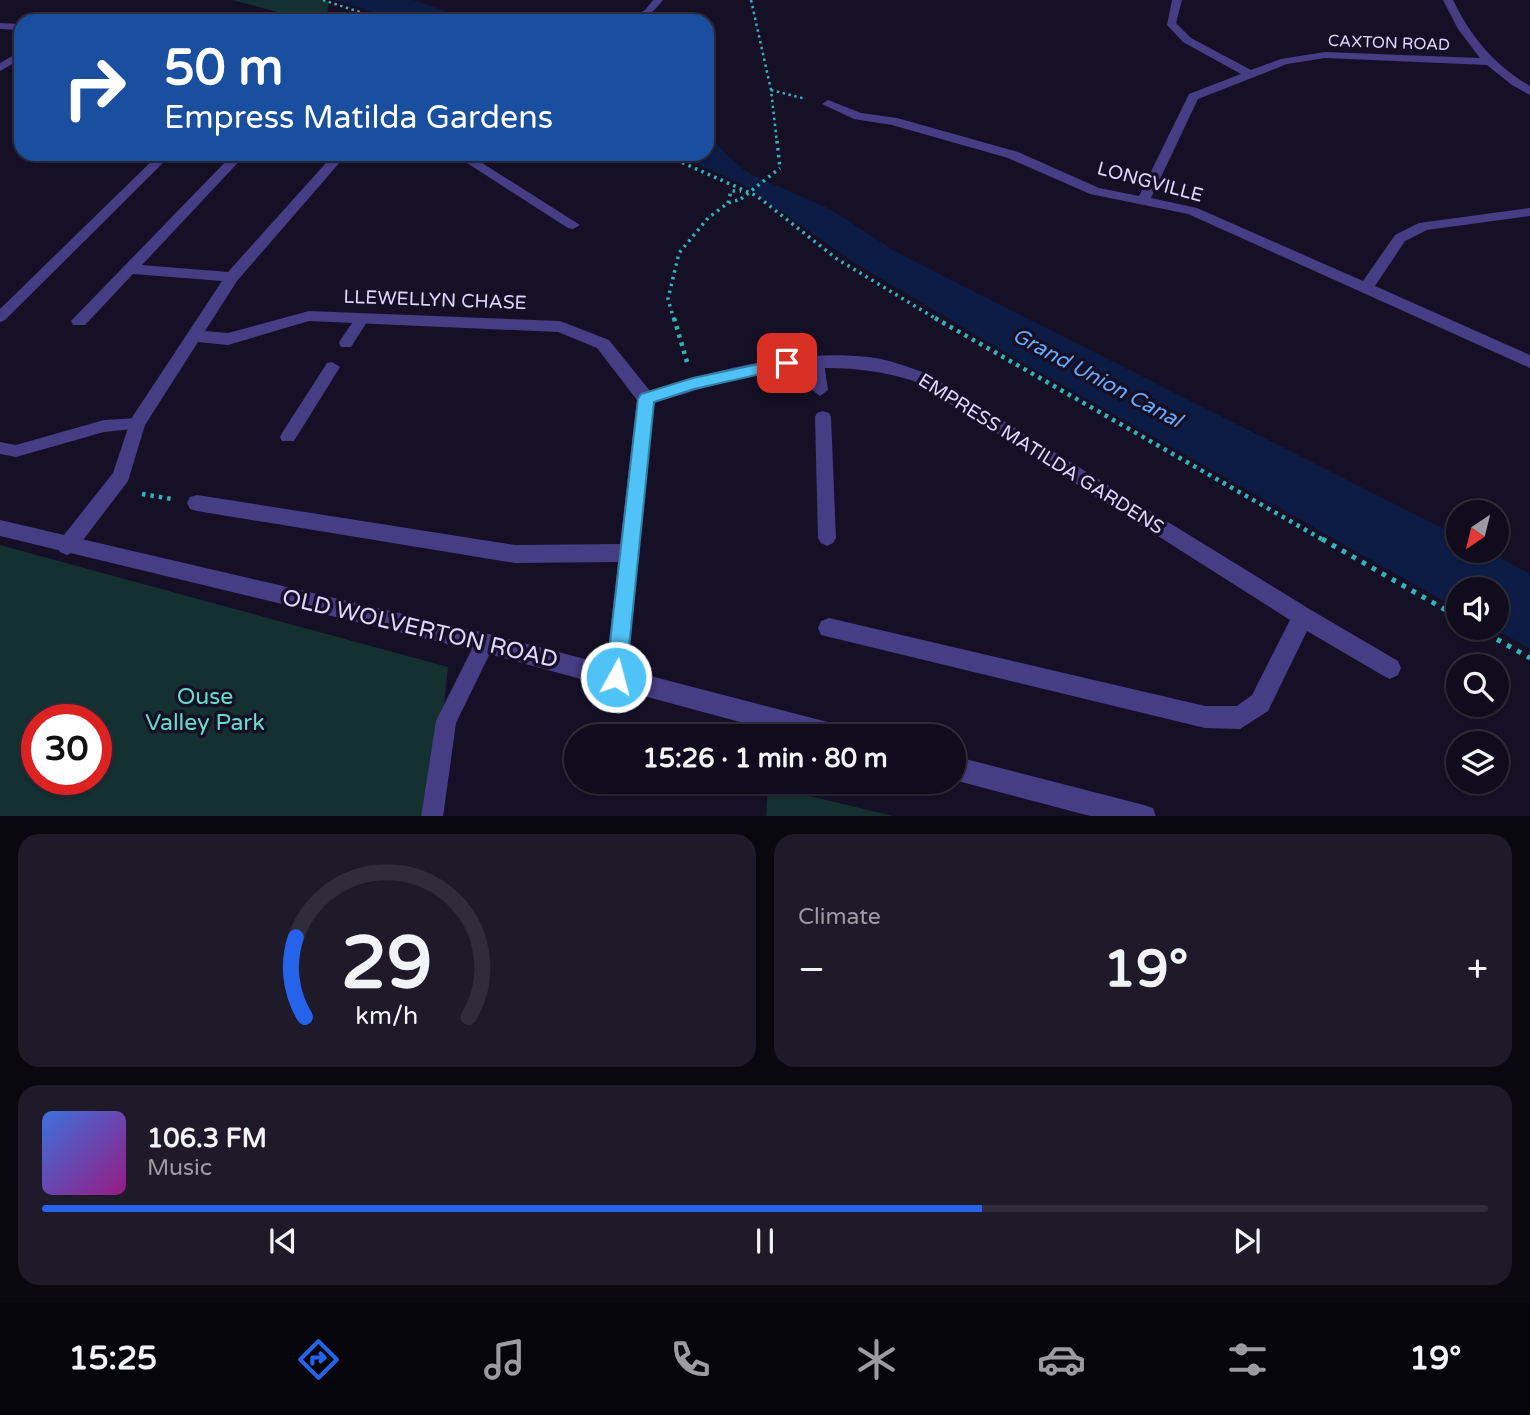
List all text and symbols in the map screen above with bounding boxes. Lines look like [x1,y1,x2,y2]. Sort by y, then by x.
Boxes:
street label: CAXTON ROAD [1328,31,1450,55]
text: 50 m [164,39,283,98]
icon: right [49,42,140,133]
text: Empress Matilda Gardens [164,99,553,137]
street label: LONGVILLE [1095,157,1205,207]
street label: LLEWELLYN CHASE [343,286,527,314]
water label: Grand Union Canal [1008,323,1188,434]
pin [757,333,817,393]
icon: arrive [768,344,806,382]
street label: EMPRESS MATILDA GARDENS [914,369,1168,539]
north arrow [1446,500,1508,564]
map controls [1446,500,1509,794]
button: sound [1446,577,1509,640]
street label: OLD WOLVERTON ROAD [279,584,561,674]
position arrow [579,640,653,714]
button: search [1446,654,1509,717]
park label: Ouse Valley Park [145,683,265,737]
speed limit sign: 30 [21,704,112,795]
button: layers [1446,731,1509,794]
text: 15:26 · 1 min · 80 m [642,743,888,774]
text: Climate [798,903,881,931]
text: 29 [341,920,433,1008]
text: 19° [1103,938,1188,1001]
text: − [798,947,825,993]
text: + [1467,947,1488,993]
text: km/h [356,1000,418,1030]
text: 106.3 FM [147,1123,267,1154]
text: Music [147,1154,212,1182]
icon: previous [264,1222,302,1260]
icon: pause [746,1222,784,1260]
icon: next [1228,1222,1266,1260]
icon: directions [294,1335,343,1384]
icon: music [480,1335,529,1384]
icon: phone [666,1335,715,1384]
icon: climate [852,1335,901,1384]
icon: car [1037,1335,1086,1384]
icon: filters [1223,1335,1272,1384]
text: 15:25 [68,1340,157,1378]
text: 19° [1409,1340,1461,1378]

